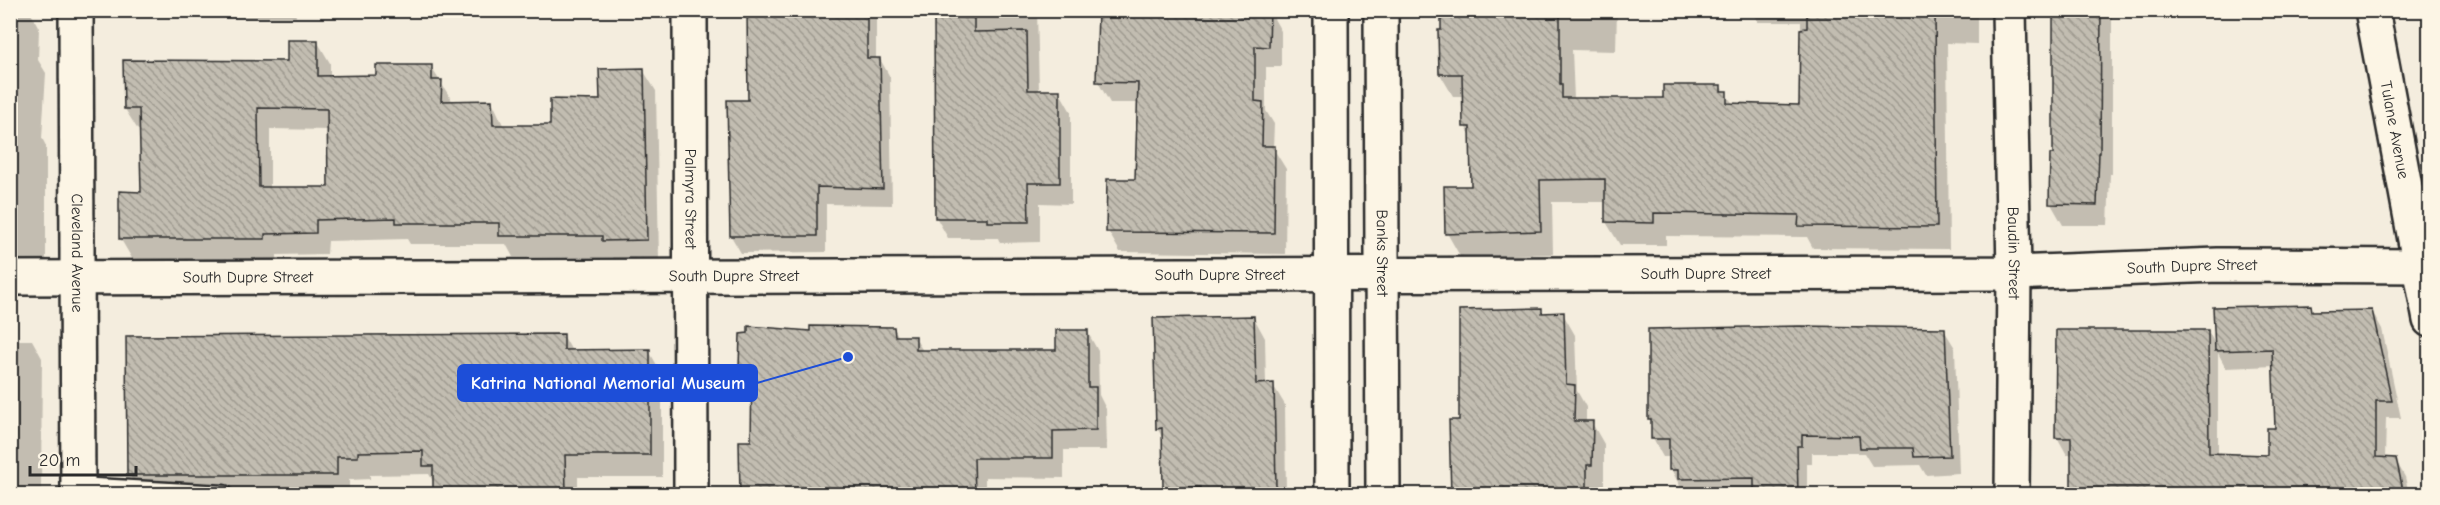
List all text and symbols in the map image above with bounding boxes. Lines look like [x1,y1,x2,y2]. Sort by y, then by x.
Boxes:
street label: Tulane Avenue [2376,79,2412,180]
street label: Palmyra Street [681,149,699,250]
street label: Cleveland Avenue [68,193,86,313]
street label: Baudin Street [2004,206,2023,300]
street label: Banks Street [1373,209,1391,297]
street label: South Dupre Street [2126,256,2257,278]
street label: South Dupre Street [1641,265,1772,283]
street label: South Dupre Street [1155,266,1286,284]
street label: South Dupre Street [669,267,800,285]
street label: South Dupre Street [183,268,314,287]
callout: Katrina National Memorial Museum [458,365,757,401]
text: Katrina National Memorial Museum [471,373,745,394]
scale bar [30,439,136,477]
text: 20 m [39,450,80,471]

